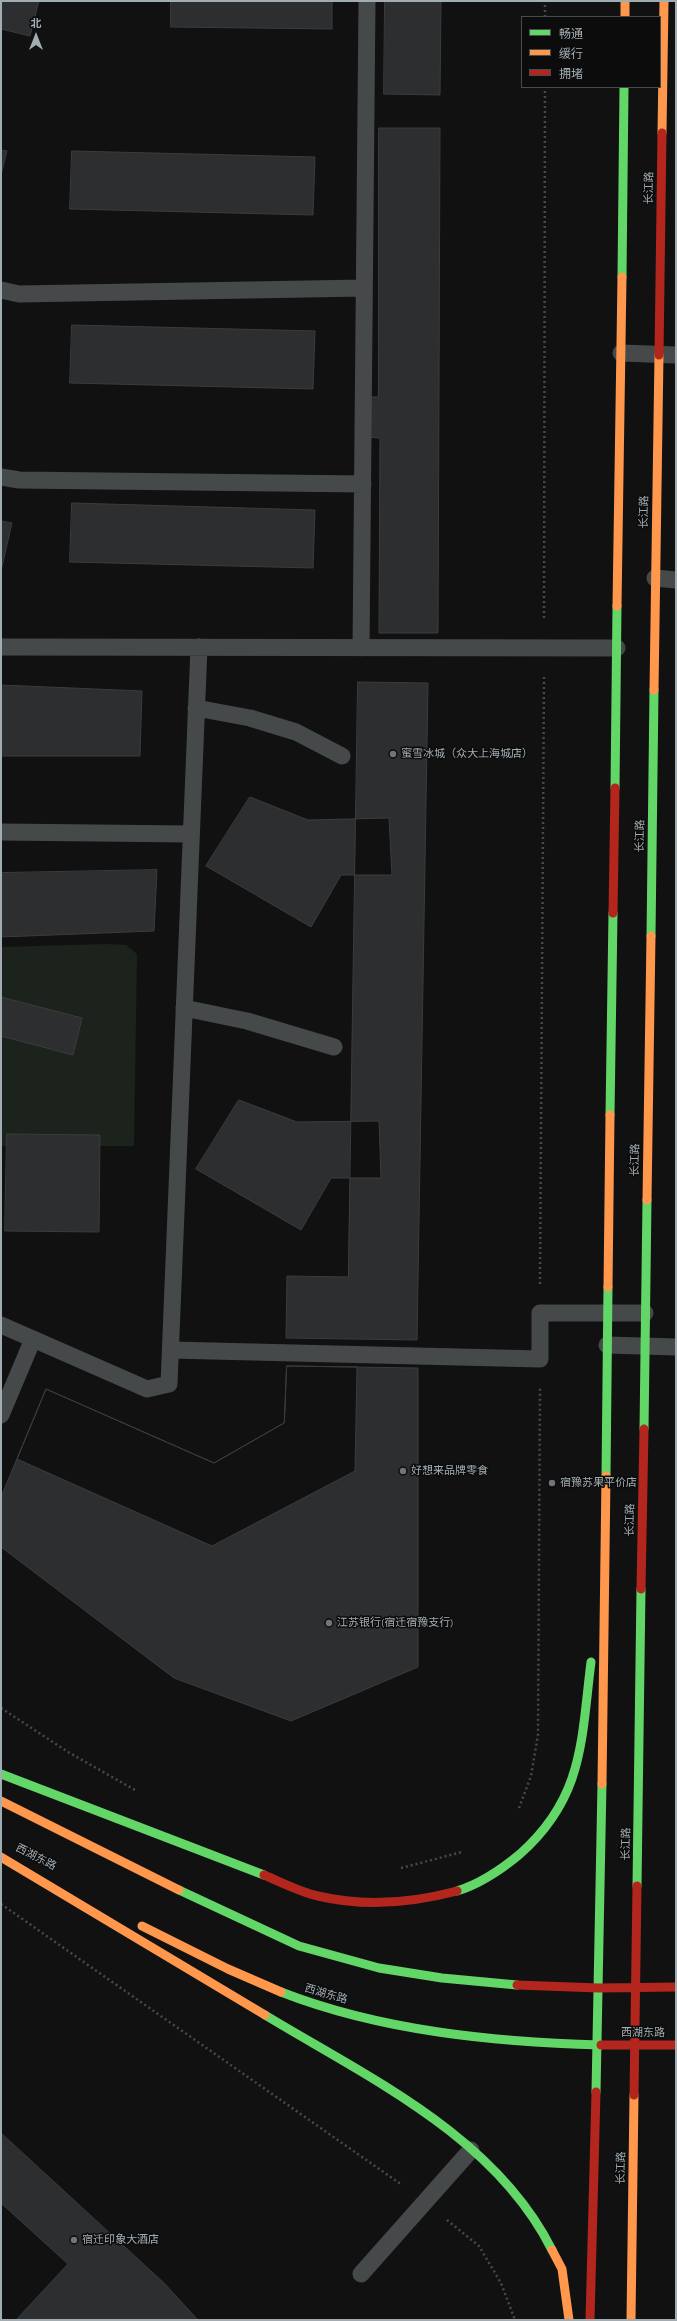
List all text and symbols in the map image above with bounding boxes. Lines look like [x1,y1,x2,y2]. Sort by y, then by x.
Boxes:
north arrow [16,16,56,56]
legend [521,16,661,88]
text: 北 [31,18,42,29]
text: 畅通 [559,28,583,40]
text: 缓行 [559,48,583,60]
text: 拥堵 [559,68,583,80]
street label: 长江路 [642,171,656,205]
street label: 长江路 [637,495,651,529]
place label: 蜜雪冰城（众大上海城店） [401,747,533,761]
marker: 蜜雪冰城（众大上海城店） [388,749,398,759]
street label: 长江路 [633,819,647,853]
street label: 长江路 [628,1143,642,1177]
place label: 好想来品牌零食 [411,1464,488,1478]
marker: 好想来品牌零食 [398,1466,408,1476]
place label: 宿豫苏果平价店 [560,1476,637,1490]
marker: 宿豫苏果平价店 [547,1478,557,1488]
street label: 长江路 [623,1503,637,1537]
place label: 江苏银行(宿迁宿豫支行) [337,1616,454,1630]
marker: 江苏银行(宿迁宿豫支行) [324,1618,334,1628]
street label: 长江路 [619,1827,633,1861]
street label: 西湖东路 [13,1841,59,1873]
street label: 西湖东路 [303,1982,349,2006]
street label: 西湖东路 [621,2026,665,2040]
street label: 长江路 [614,2151,628,2185]
place label: 宿迁印象大酒店 [82,2233,159,2247]
marker: 宿迁印象大酒店 [69,2235,79,2245]

